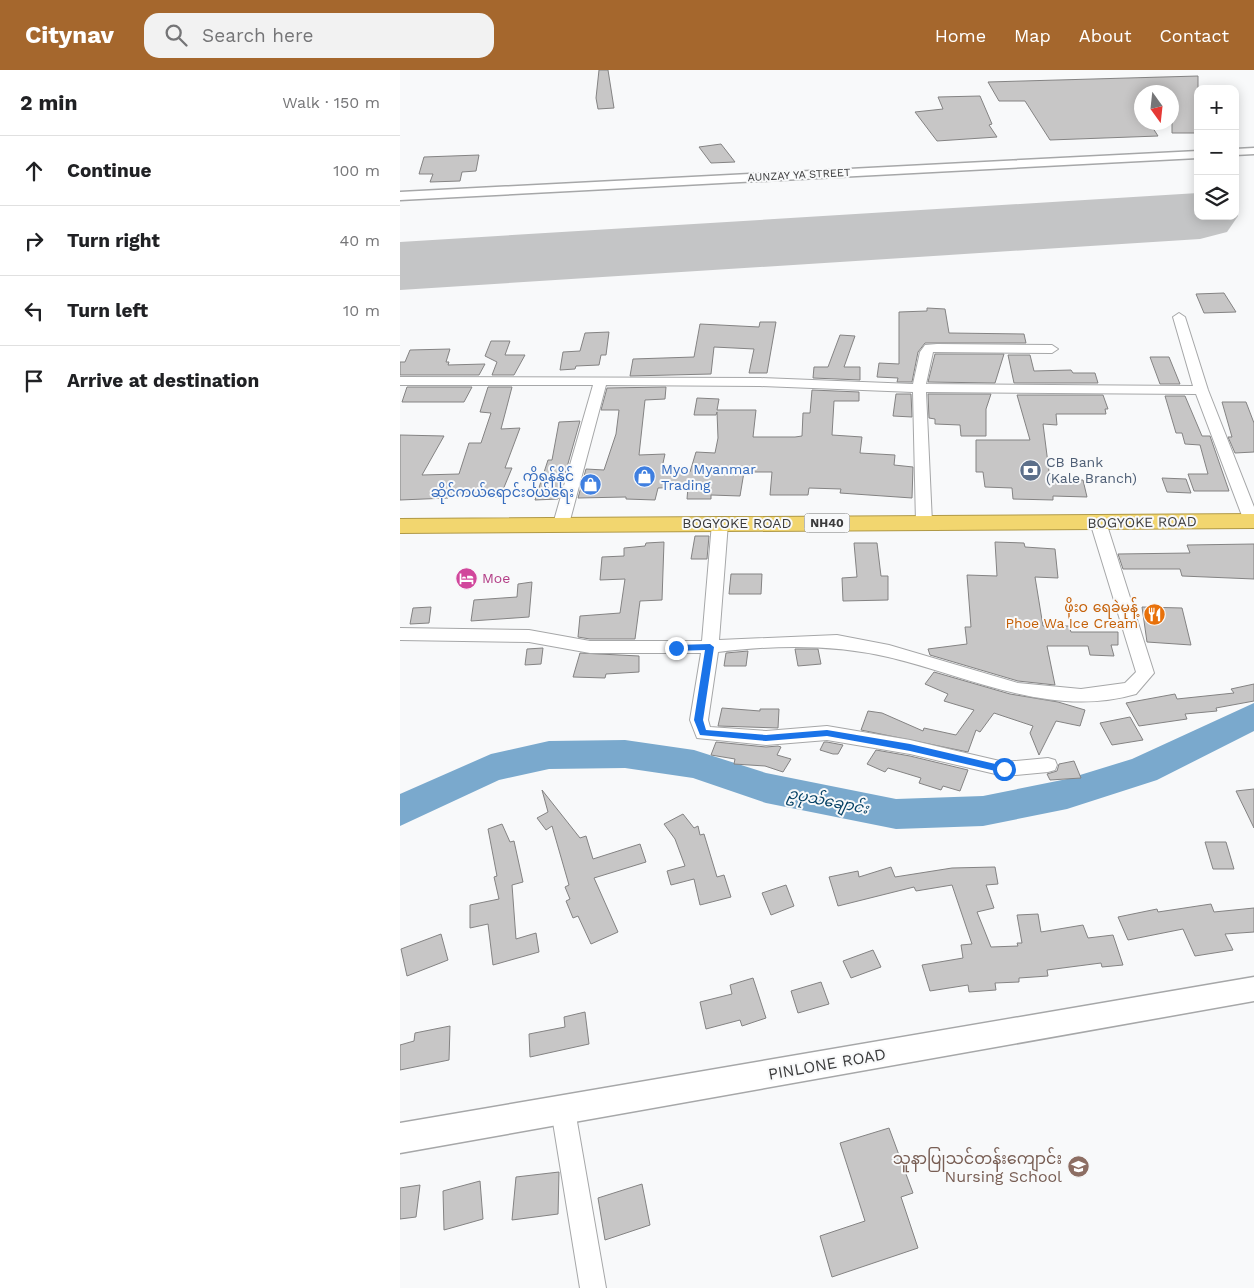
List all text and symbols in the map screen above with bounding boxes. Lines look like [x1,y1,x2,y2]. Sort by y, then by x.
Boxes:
search box [144,13,494,58]
text: Citynav [25,21,114,49]
icon: search [162,21,190,49]
text: Search here [202,24,313,47]
text: Home [935,25,986,46]
text: Map [1014,25,1051,46]
text: About [1079,25,1131,46]
text: Contact [1159,25,1229,46]
north arrow [1134,85,1179,130]
map controls [1194,85,1239,220]
button: + [1194,85,1239,130]
text: 2 min [20,90,77,115]
text: Walk · 150 m [282,93,380,112]
button: − [1194,130,1239,175]
icon: ahead [20,157,48,185]
text: Continue [67,159,151,182]
text: 100 m [333,161,380,180]
street label: AUNZAY YA STREET [747,166,851,184]
button: layers [1194,175,1239,220]
icon: right [20,227,48,255]
text: Turn right [67,229,160,252]
text: 40 m [340,231,380,250]
icon: left [20,297,48,325]
text: Turn left [67,299,148,322]
text: 10 m [343,301,380,320]
icon: arrive [20,367,48,395]
text: Arrive at destination [67,369,259,392]
place label: CB Bank (Kale Branch) [1046,454,1137,486]
bank icon: CB Bank (Kale Branch) [1018,458,1042,482]
place label: Myo Myanmar Trading [661,461,756,493]
shop icon: Myo Myanmar Trading [633,465,657,489]
place label: ကိုရန်နိုင် ဆိုင်ကယ်ရောင်းဝယ်ရေး [431,466,574,504]
shop icon: ကိုရန်နိုင် ဆိုင်ကယ်ရောင်းဝယ်ရေး [578,472,602,496]
road number: NH40 [804,513,850,532]
street label: BOGYOKE ROAD [1087,513,1197,531]
street label: BOGYOKE ROAD [682,515,792,531]
hotel icon: Moe [454,566,478,590]
place label: Moe [482,570,510,586]
place label: ဖိုးဝ ရေခဲမုန့် Phoe Wa Ice Cream [1005,597,1141,631]
restaurant icon: ဖိုးဝ ရေခဲမုန့် Phoe Wa Ice Cream [1142,603,1166,627]
route end [665,637,688,660]
route start [993,758,1016,781]
water label: ဥပုသ်ချောင်း [785,782,871,821]
street label: PINLONE ROAD [767,1044,887,1084]
place label: သူနာပြုသင်တန်းကျောင်း Nursing School [893,1147,1062,1186]
school or university icon: သူနာပြုသင်တန်းကျောင်း Nursing School [1066,1155,1090,1179]

